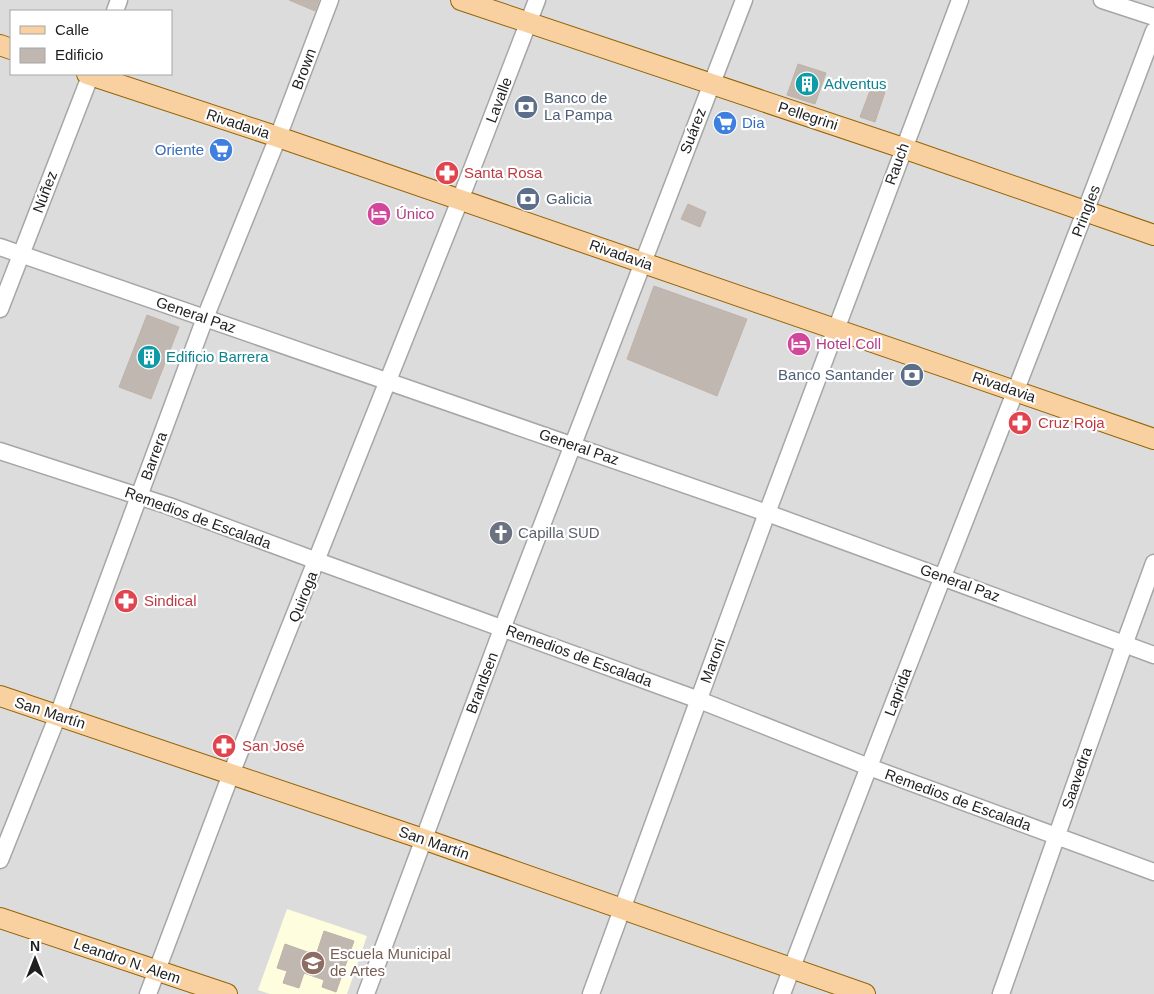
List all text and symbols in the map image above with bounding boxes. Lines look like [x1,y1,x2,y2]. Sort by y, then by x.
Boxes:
legend [10,10,172,75]
text: Calle [55,21,89,38]
text: Edificio [55,46,103,63]
street label: Brown [288,46,319,92]
building icon: Adventus [794,71,820,97]
street label: Lavalle [482,75,515,125]
place label: Adventus [824,75,887,92]
place label: Banco de La Pampa [544,89,613,123]
bank icon: Banco de La Pampa [513,94,539,120]
street label: Pellegrini [776,98,840,133]
street label: Rivadavia [204,105,273,142]
street label: Suárez [676,106,709,156]
supermarket icon: Dia [712,110,738,136]
place label: Dia [742,114,765,131]
supermarket icon: Oriente [208,137,234,163]
place label: Oriente [155,141,204,158]
street label: Rauch [881,141,912,187]
pharmacy icon: Santa Rosa [434,160,460,186]
place label: Santa Rosa [464,164,543,181]
street label: Núñez [29,169,60,215]
street label: Pringles [1068,182,1103,239]
bank icon: Galicia [515,186,541,212]
place label: Galicia [546,190,593,207]
hotel icon: Único [366,201,392,227]
place label: Único [396,205,434,222]
street label: Rivadavia [587,236,656,273]
street label: General Paz [154,293,238,336]
hotel icon: Hotel Coll [786,331,812,357]
place label: Hotel Coll [816,335,881,352]
building icon: Edificio Barrera [136,344,162,370]
place label: Edificio Barrera [166,348,269,365]
bank icon: Banco Santander [899,362,925,388]
place label: Banco Santander [778,366,894,383]
street label: Rivadavia [970,368,1039,405]
pharmacy icon: Cruz Roja [1007,410,1033,436]
place label: Cruz Roja [1038,414,1105,431]
street label: General Paz [537,425,621,468]
street label: Barrera [137,429,170,482]
street label: Remedios de Escalada [123,483,274,552]
church icon: Capilla SUD [488,520,514,546]
place label: Capilla SUD [518,524,600,541]
street label: General Paz [918,560,1002,605]
street label: Quiroga [285,568,321,625]
pharmacy icon: Sindical [113,588,139,614]
place label: Sindical [144,592,197,609]
street label: Remedios de Escalada [504,621,655,690]
street label: Maroni [697,636,728,685]
street label: Brandsen [462,650,501,716]
street label: Laprida [881,665,915,718]
street label: San Martín [13,693,88,732]
pharmacy icon: San José [211,733,237,759]
place label: San José [242,737,305,754]
street label: Saavedra [1058,744,1095,811]
street label: Remedios de Escalada [883,765,1034,834]
street label: San Martín [397,823,472,863]
north arrow [10,934,60,984]
street label: Leandro N. Alem [72,934,183,987]
text: N [30,938,40,954]
place label: Escuela Municipal de Artes [330,945,451,979]
school or university icon: Escuela Municipal de Artes [300,950,326,976]

